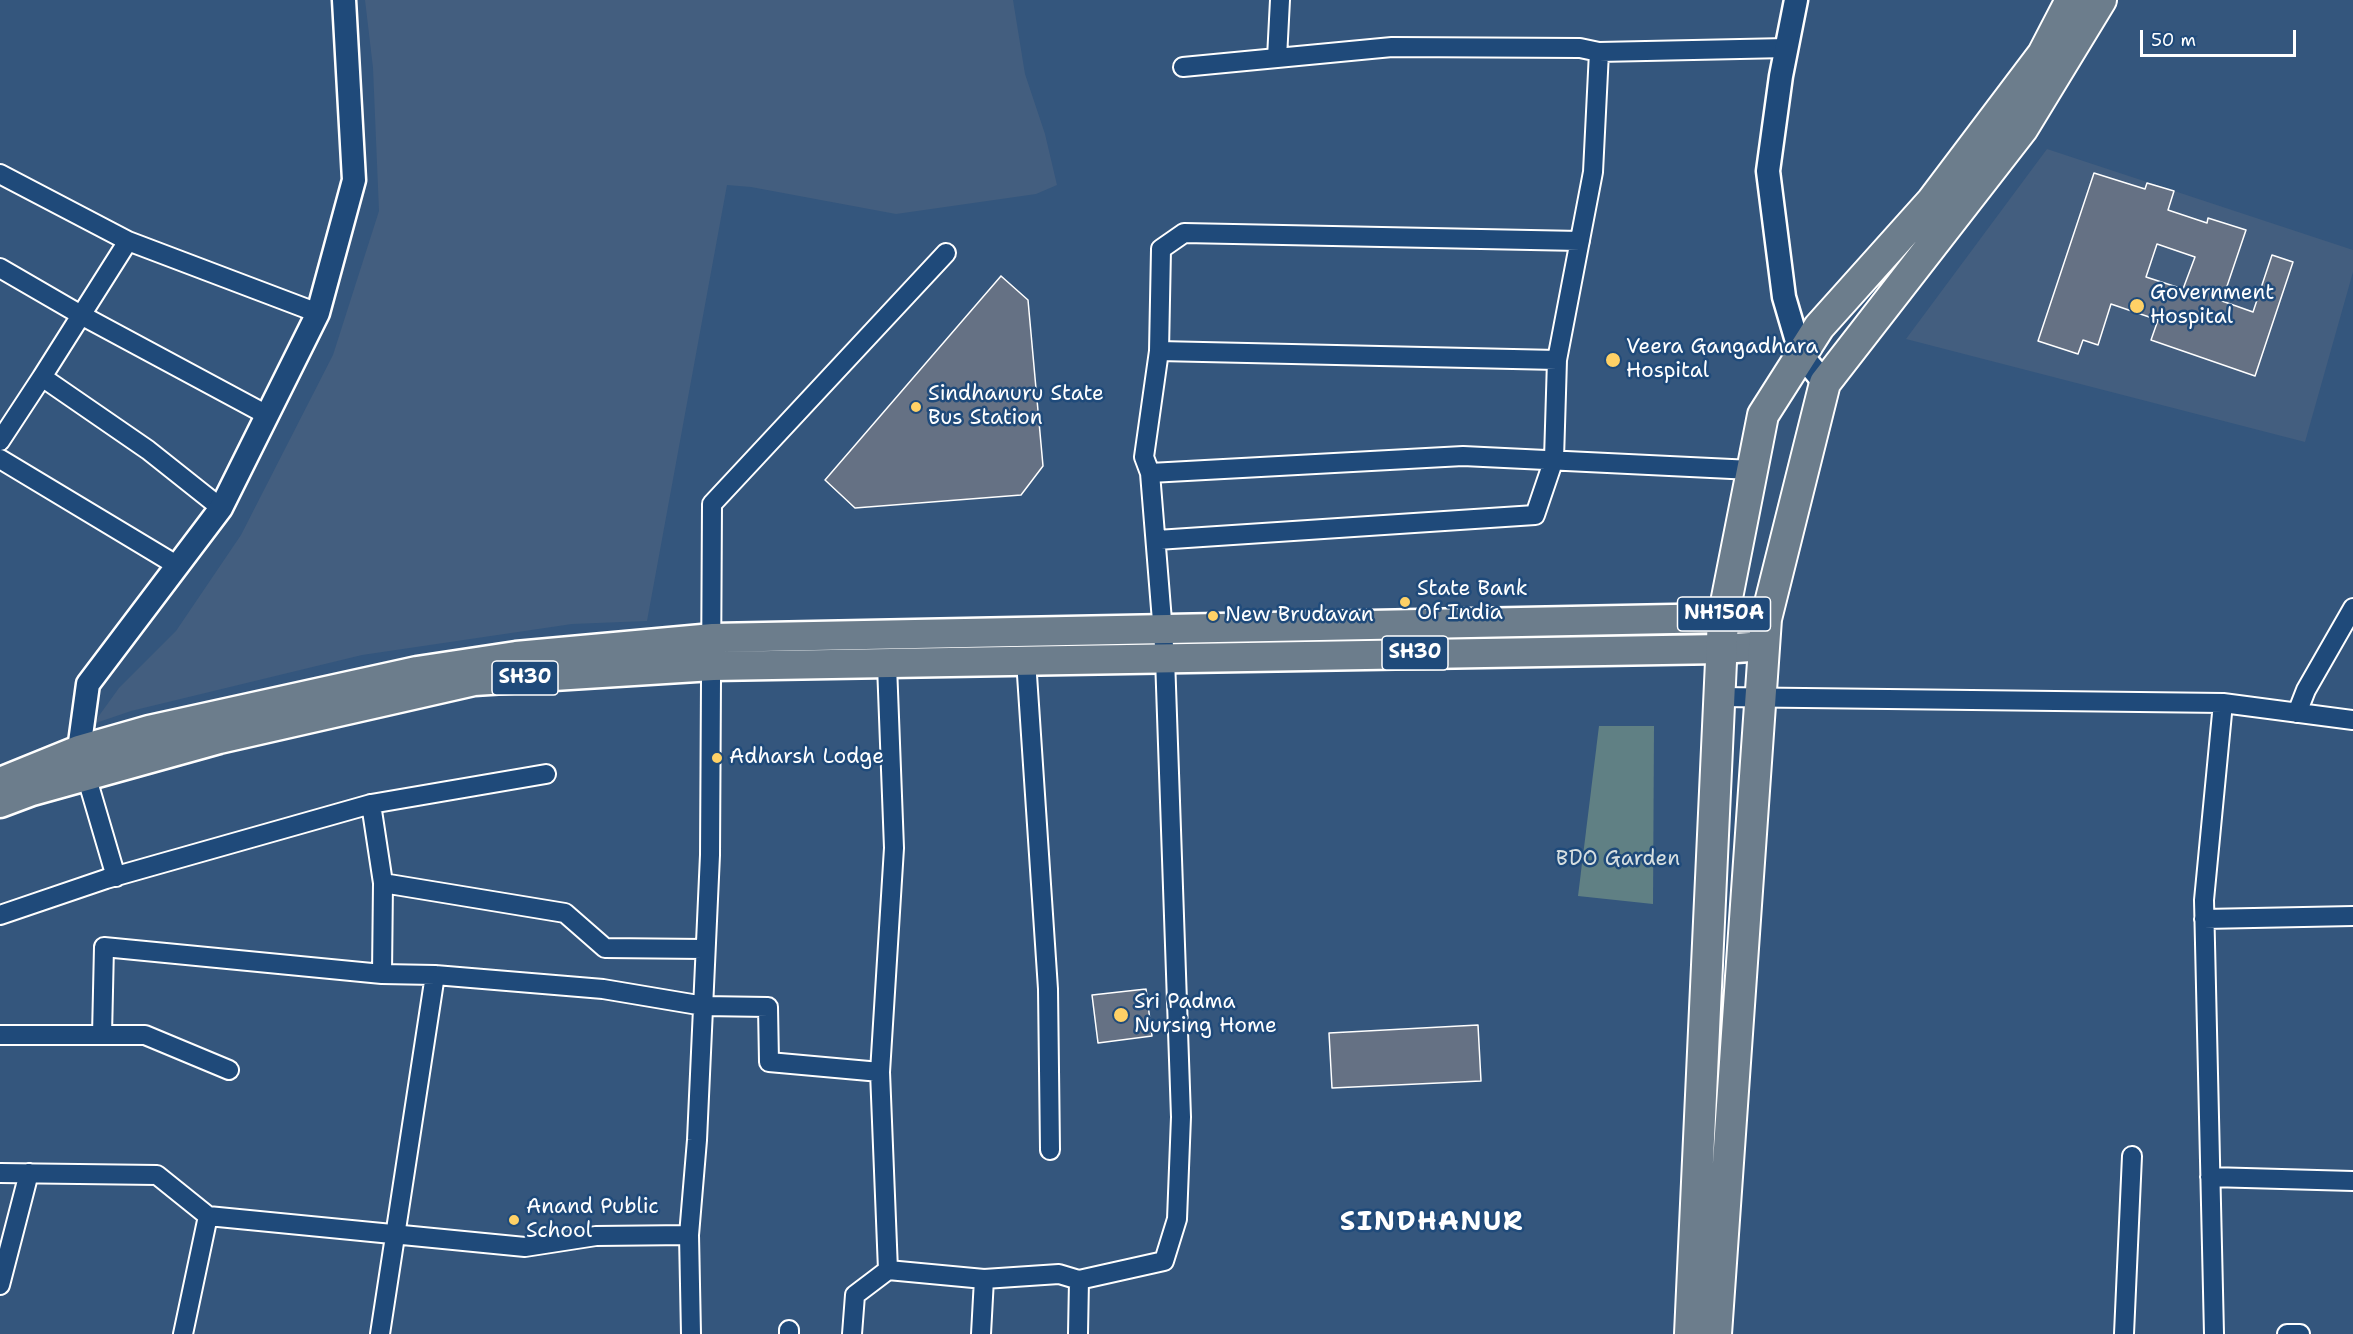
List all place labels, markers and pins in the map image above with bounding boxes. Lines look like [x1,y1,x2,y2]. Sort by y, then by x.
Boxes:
place label: Government Hospital [2150,281,2274,331]
marker: Government Hospital [2128,297,2146,315]
place label: Veera Gangadhara Hospital [1626,335,1818,385]
marker: Veera Gangadhara Hospital [1604,351,1622,369]
place label: Sindhanuru State Bus Station [928,382,1104,432]
marker: Sindhanuru State Bus Station [909,400,923,414]
place label: State Bank Of India [1417,577,1528,627]
marker: State Bank Of India [1398,595,1412,609]
place label: New Brudavan [1225,603,1374,629]
marker: New Brudavan [1206,609,1220,623]
place label: Adharsh Lodge [729,745,884,771]
marker: Adharsh Lodge [710,751,724,765]
place label: Sri Padma Nursing Home [1134,990,1277,1040]
marker: Sri Padma Nursing Home [1112,1006,1130,1024]
place label: Anand Public School [526,1195,659,1245]
marker: Anand Public School [507,1213,521,1227]

